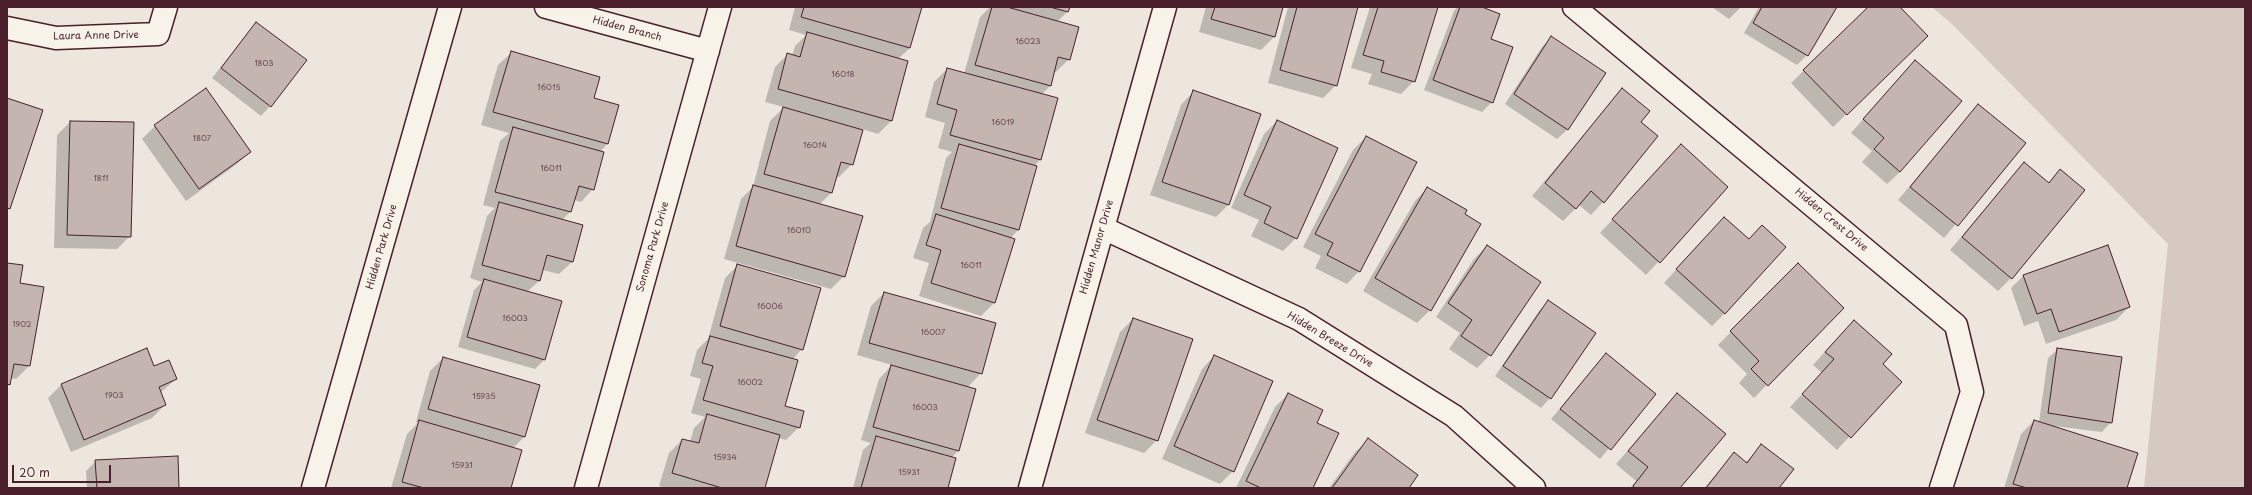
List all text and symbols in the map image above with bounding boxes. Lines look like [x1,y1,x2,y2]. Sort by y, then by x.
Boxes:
street label: Hidden Branch [591,14,663,44]
street label: Laura Anne Drive [53,29,139,43]
house number: 16023 [1016,37,1040,47]
house number: 1803 [254,59,274,69]
house number: 16018 [831,70,855,80]
house number: 16015 [537,83,561,93]
house number: 16019 [992,118,1014,128]
house number: 1807 [193,134,211,144]
house number: 16014 [803,141,827,151]
house number: 16011 [540,164,562,174]
house number: 1811 [94,174,108,184]
street label: Hidden Crest Drive [1792,186,1870,254]
street label: Hidden Manor Drive [1078,198,1116,296]
street label: Sonoma Park Drive [634,200,672,294]
street label: Hidden Park Drive [364,203,400,291]
house number: 16010 [787,226,811,236]
house number: 16011 [960,261,982,271]
house number: 16006 [757,302,783,312]
street label: Hidden Breeze Drive [1285,310,1375,370]
house number: 16003 [502,314,528,324]
house number: 1902 [13,320,31,330]
house number: 16007 [921,328,945,338]
house number: 16002 [737,378,763,388]
house number: 1903 [104,391,124,401]
house number: 15935 [472,392,496,402]
house number: 16003 [912,403,938,413]
house number: 15934 [713,453,737,463]
scale bar [14,457,113,483]
house number: 15931 [451,461,473,471]
text: 20 m [19,463,50,481]
house number: 15931 [898,468,920,478]

